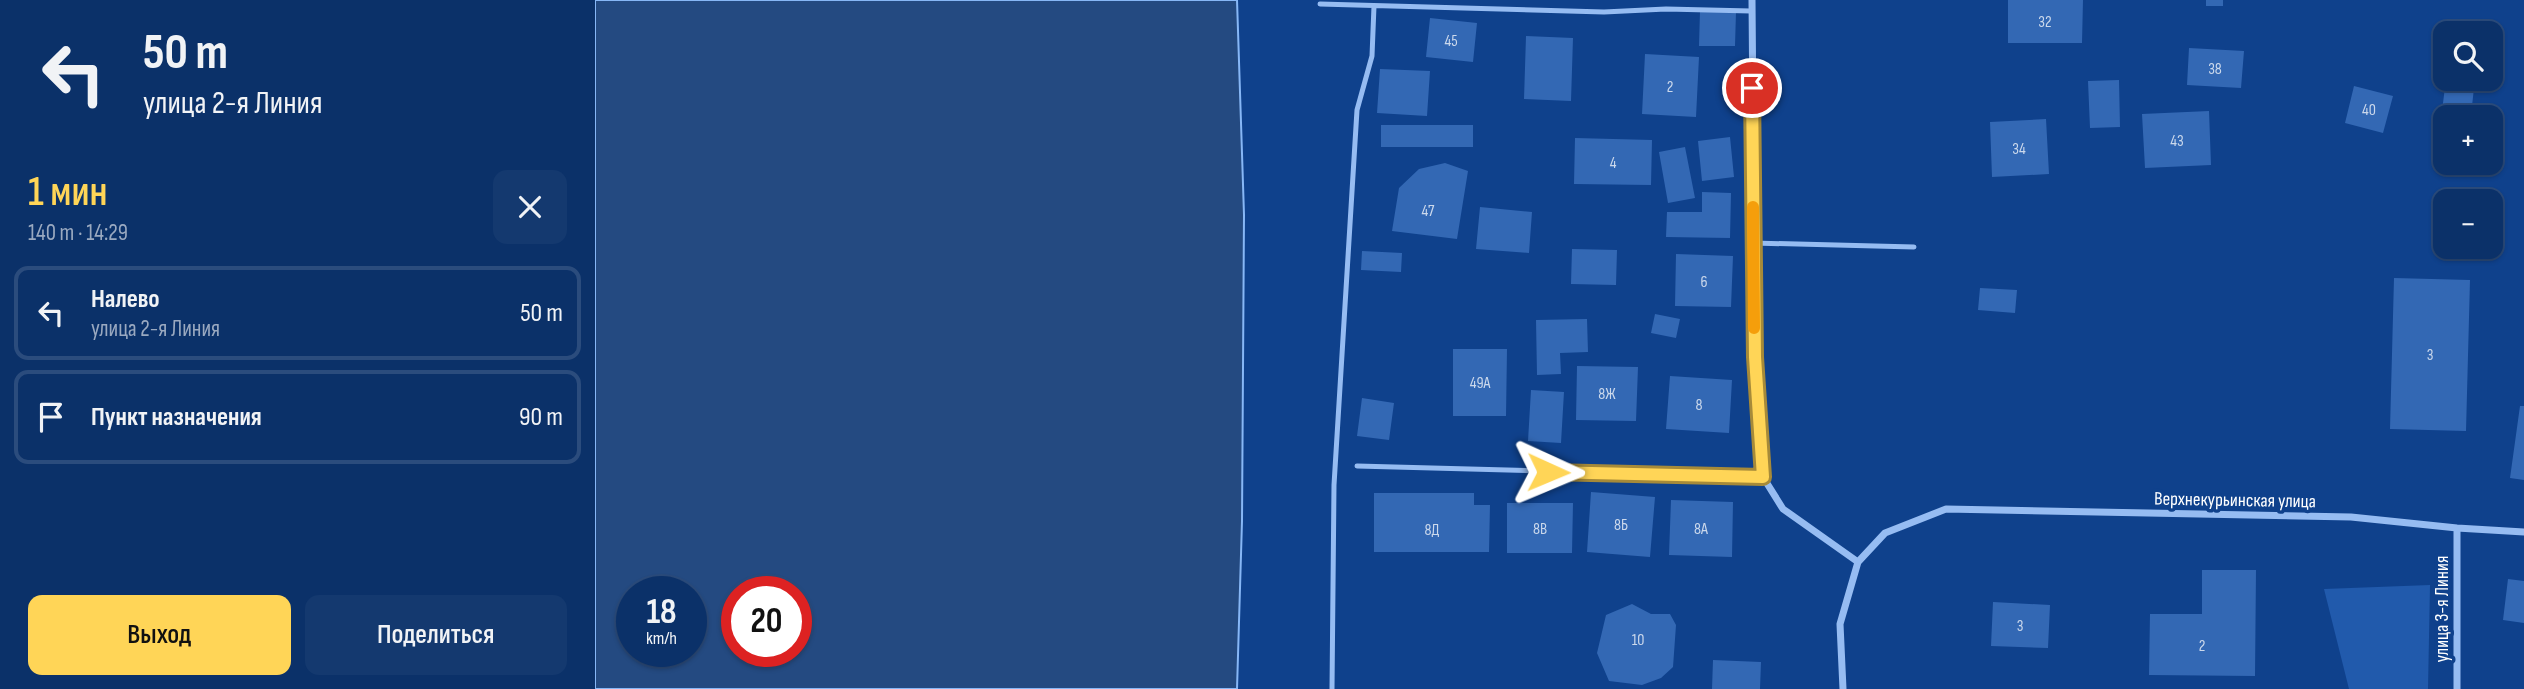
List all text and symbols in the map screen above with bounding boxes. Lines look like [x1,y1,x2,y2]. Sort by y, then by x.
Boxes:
house number: 32 [2038,13,2052,32]
map controls [2433,21,2503,259]
button: search [2433,21,2503,91]
text: 50 m [143,24,228,83]
icon: left [28,28,119,119]
house number: 45 [1444,32,1458,51]
pin [1722,58,1782,118]
house number: 38 [2208,60,2222,79]
icon: arrive [1733,69,1771,107]
house number: 2 [1667,78,1673,97]
text: улица 2-я Линия [143,84,323,123]
house number: 40 [2362,101,2376,120]
button: + [2433,105,2503,175]
house number: 43 [2170,132,2184,151]
house number: 34 [2012,140,2026,159]
house number: 4 [1610,154,1617,173]
text: 1 мин [28,167,108,218]
button: close [493,170,567,244]
button: − [2433,189,2503,259]
house number: 47 [1422,202,1435,221]
text: 140 m · 14:29 [28,219,128,247]
house number: 6 [1700,273,1708,292]
text: Налево [91,284,160,315]
icon: left [32,294,70,332]
text: 50 m [520,298,563,329]
text: улица 2-я Линия [91,315,220,343]
house number: 3 [2427,346,2433,365]
house number: 49А [1470,374,1490,393]
house number: 8Ж [1598,385,1616,404]
house number: 8 [1695,396,1703,415]
icon: arrive [32,398,70,436]
text: Пункт назначения [91,402,262,433]
text: 90 m [519,402,563,433]
position arrow [1511,435,1585,509]
street label: Верхнекурьинская улица [2154,488,2316,513]
house number: 8Б [1614,516,1628,535]
house number: 8В [1533,520,1547,539]
house number: 8А [1694,520,1708,539]
house number: 8Д [1425,521,1440,540]
street label: улица 3-я Линия [2431,556,2454,662]
speed limit sign: 20 [721,576,812,667]
text: 18 [646,591,677,634]
button: Выход [28,595,291,675]
button: Поделиться [305,595,567,675]
house number: 3 [2017,617,2023,636]
text: km/h [646,628,677,649]
house number: 10 [1632,631,1644,650]
house number: 2 [2199,637,2205,656]

